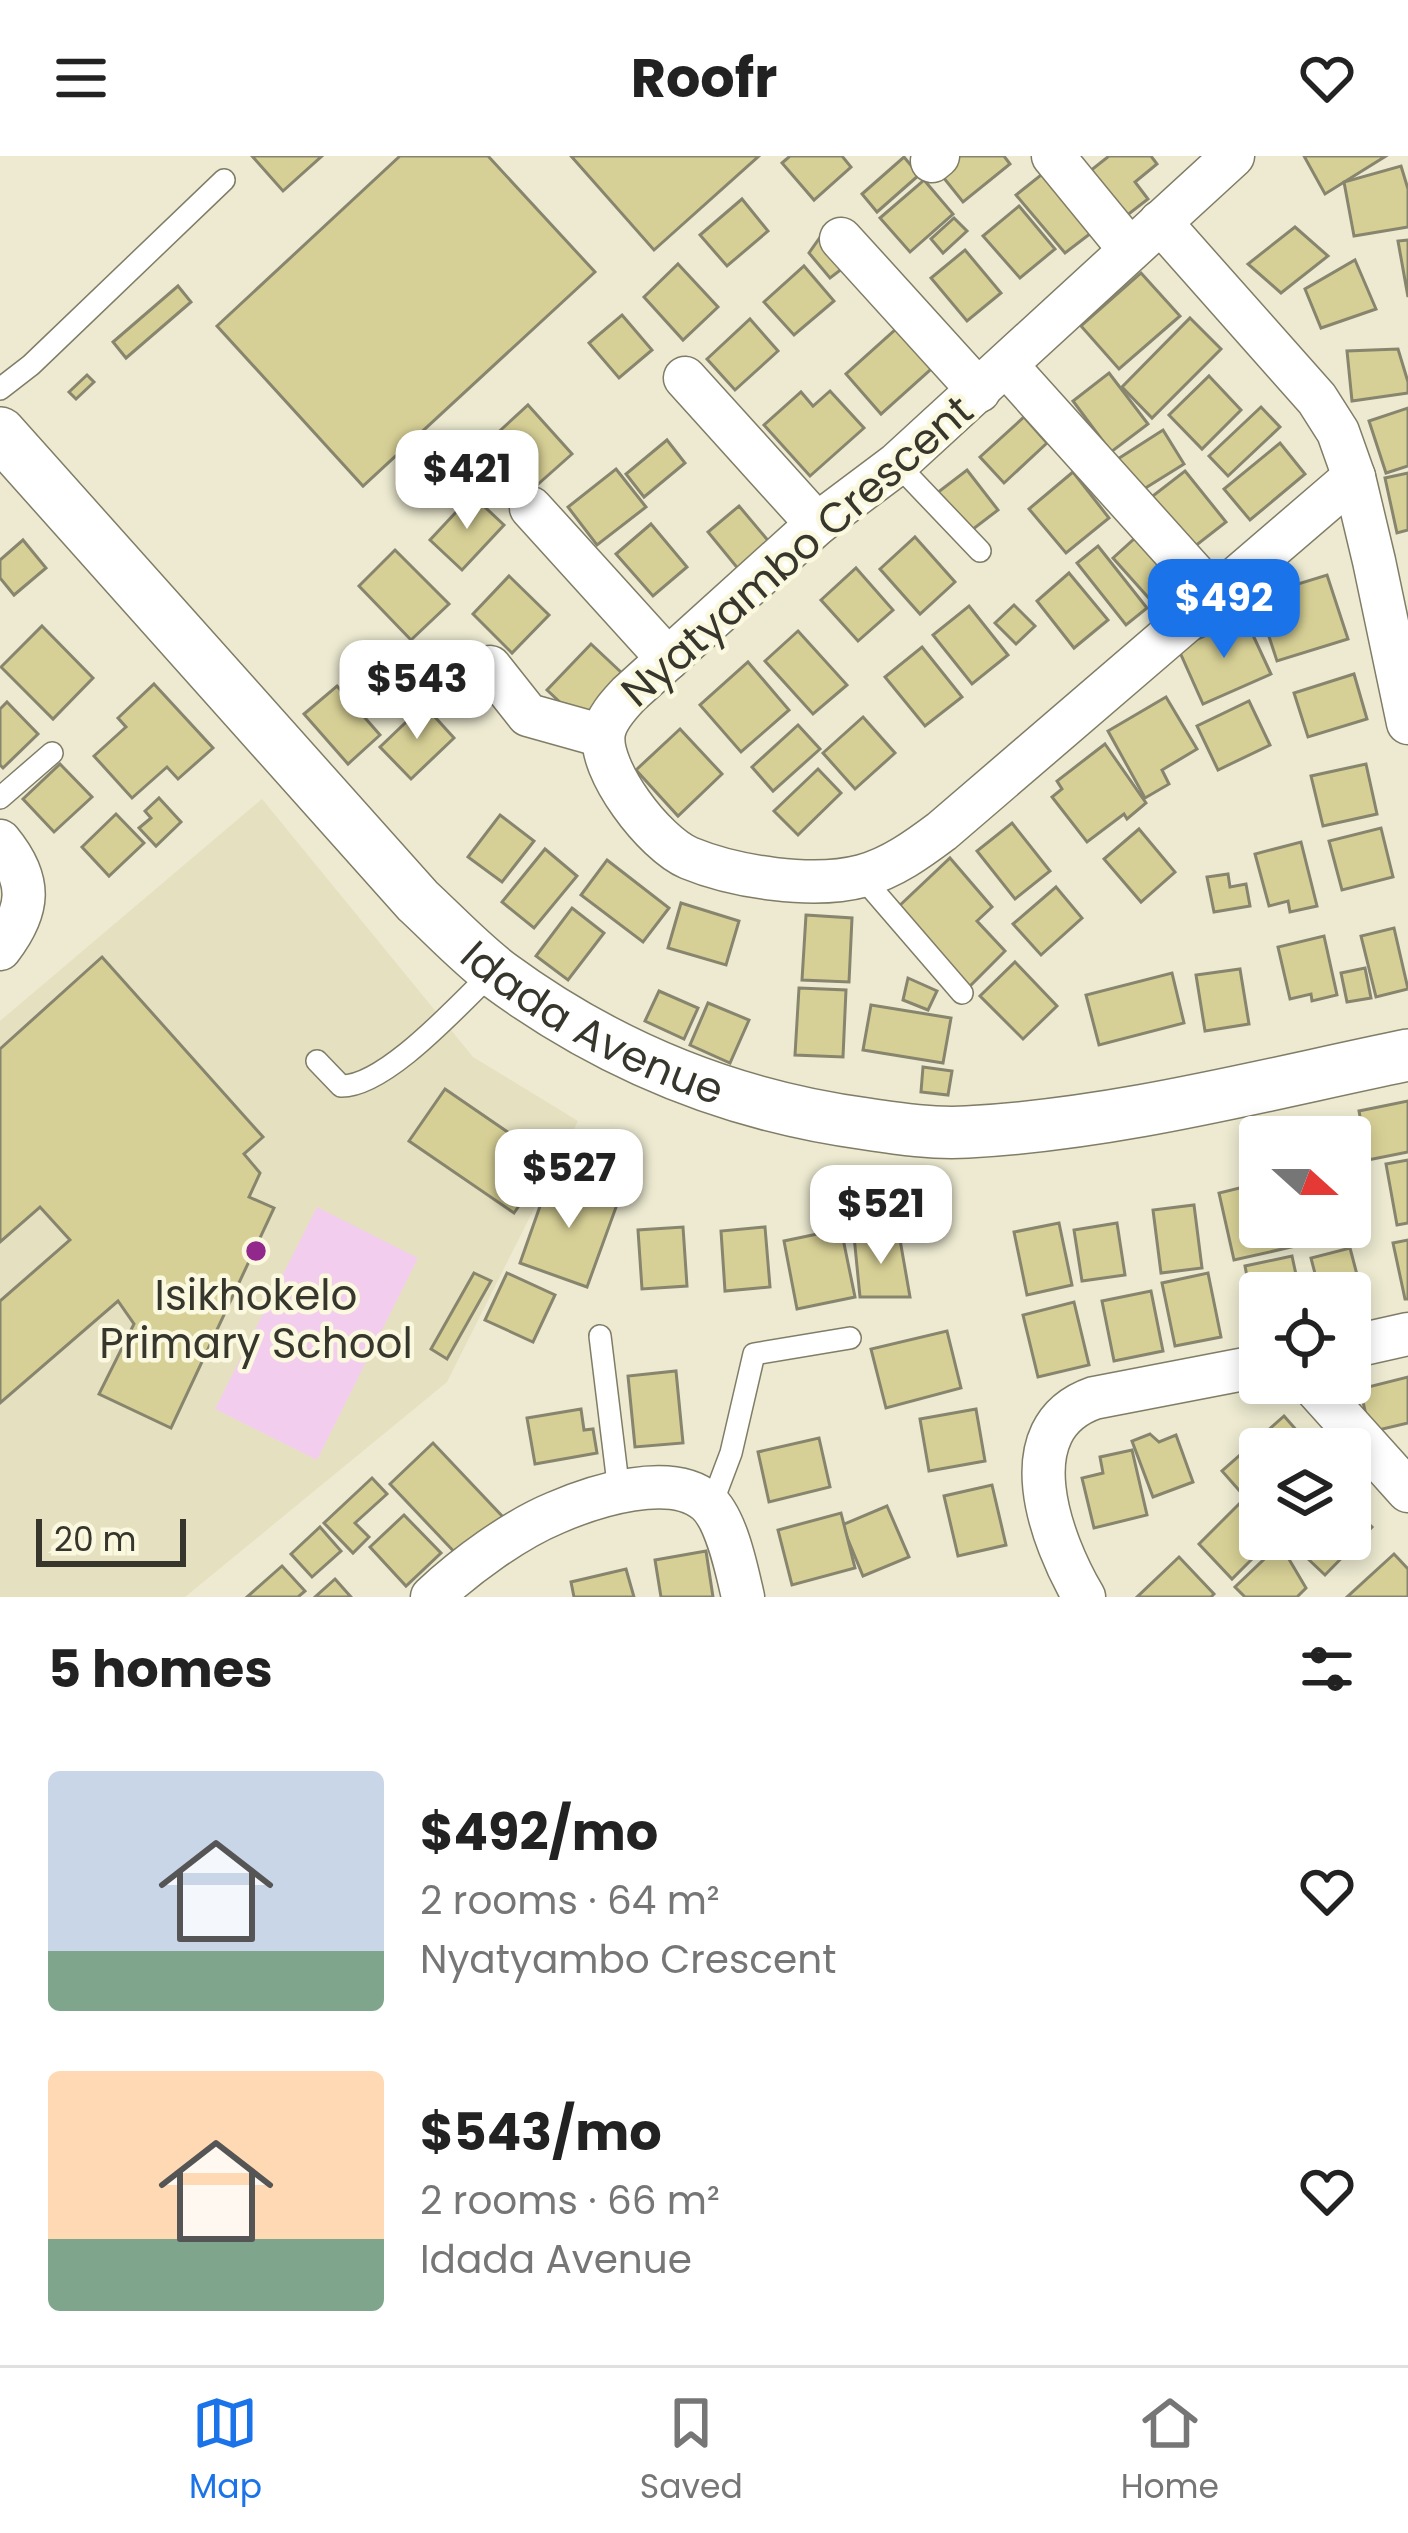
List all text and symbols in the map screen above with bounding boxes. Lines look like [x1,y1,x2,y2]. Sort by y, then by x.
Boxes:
text: Roofr [631,40,777,116]
icon: menu [48,45,114,111]
icon: heart [1294,45,1360,111]
street label: Nyatyambo Crescent [608,382,986,720]
pin: $421 [396,430,538,532]
text: $421 [423,441,512,496]
pin: $492 [1153,559,1295,661]
text: $492 [1175,570,1273,625]
pin: $543 [346,640,488,742]
text: $543 [366,651,468,706]
street label: Idada Avenue [448,927,732,1119]
north arrow [1239,1116,1371,1248]
map controls [1239,1116,1371,1560]
pin: $527 [498,1129,640,1231]
text: $527 [522,1140,616,1195]
pin: $521 [810,1165,952,1267]
text: $521 [837,1176,925,1231]
marker: Isikhokelo Primary School [243,1238,269,1264]
place label: Isikhokelo Primary School [99,1266,413,1373]
button: locate [1239,1272,1371,1404]
button: layers [1239,1428,1371,1560]
scale bar [36,1513,186,1566]
text: 20 m [54,1516,137,1563]
text: 5 homes [48,1633,273,1705]
icon: filters [1294,1636,1360,1702]
text: $492/mo [420,1796,658,1868]
icon: home [144,1819,288,1963]
icon: heart [1294,1858,1360,1924]
text: 2 rooms · 64 m² [420,1873,720,1928]
text: Nyatyambo Crescent [420,1932,836,1987]
text: $543/mo [420,2096,662,2168]
icon: home [144,2119,288,2263]
icon: heart [1294,2158,1360,2224]
text: 2 rooms · 66 m² [420,2173,720,2228]
text: Idada Avenue [420,2232,692,2287]
tab: Map [189,2390,262,2512]
tab: Saved [640,2390,743,2512]
tab: Home [1121,2390,1219,2512]

